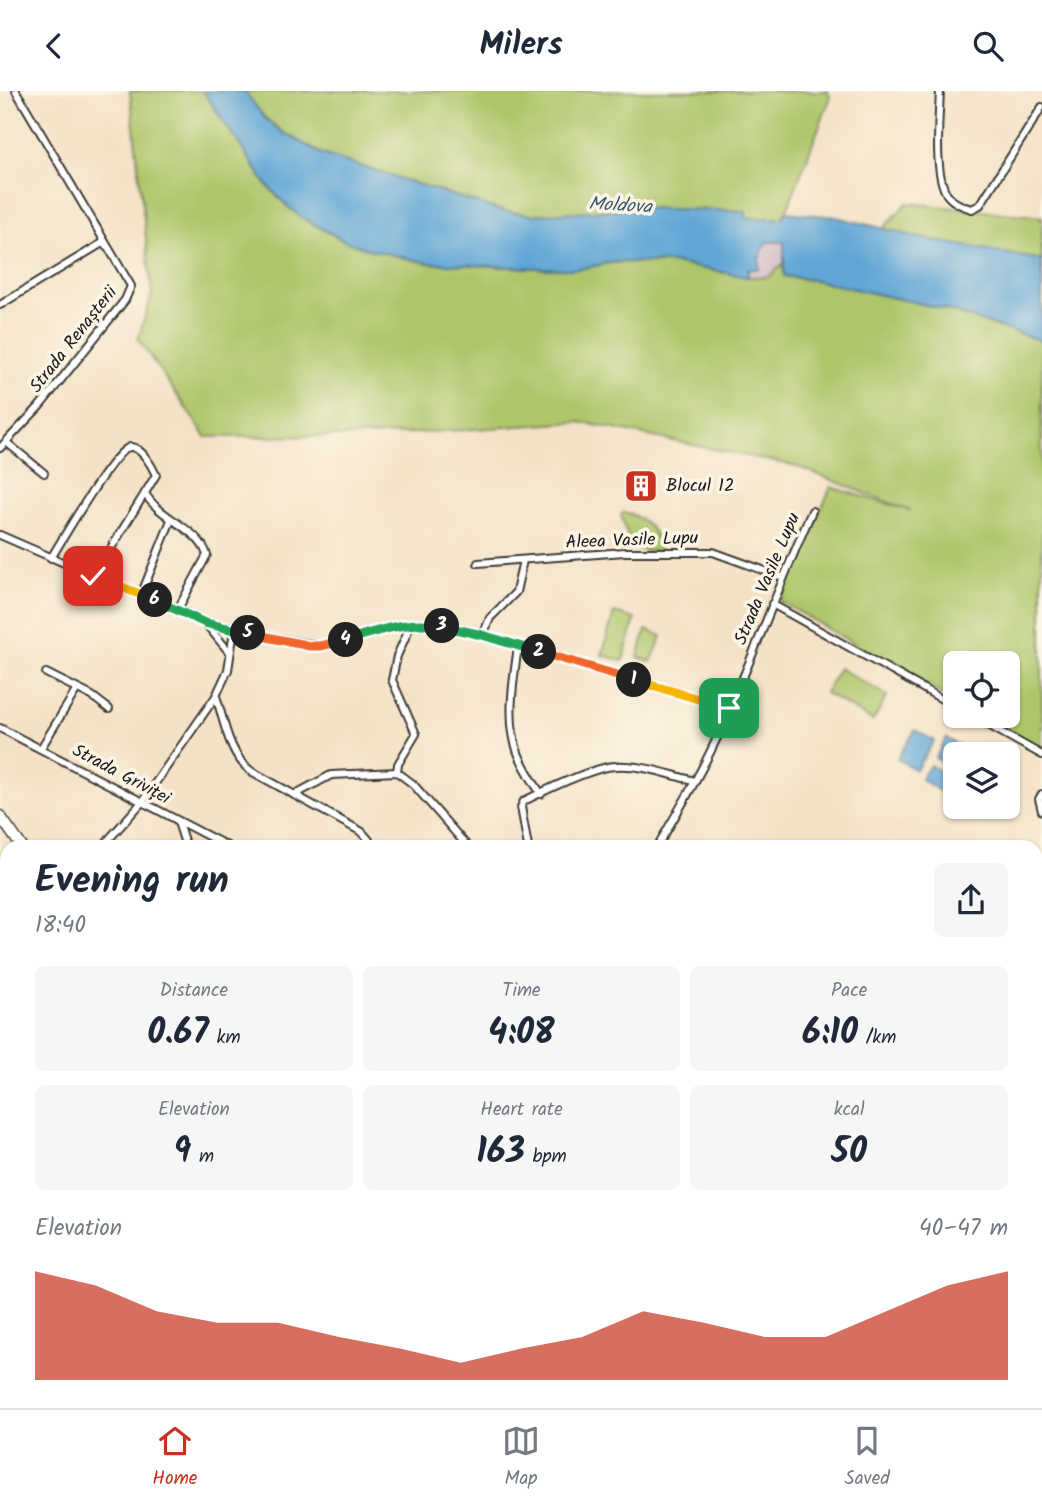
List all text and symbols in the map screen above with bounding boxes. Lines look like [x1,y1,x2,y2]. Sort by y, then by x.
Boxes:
text: Milers [479,20,563,71]
icon: back [35,27,73,65]
icon: search [969,27,1007,65]
water label: Moldova [588,189,653,223]
street label: Strada Renașterii [23,279,126,400]
building icon: Blocul 12 [622,467,660,505]
place label: Blocul 12 [666,472,734,501]
street label: Strada Vasile Lupu [727,508,809,650]
street label: Aleea Vasile Lupu [565,524,699,558]
pin [63,546,123,606]
icon: check [74,557,112,595]
pin: 6 [138,582,172,617]
text: 6 [149,584,160,614]
pin: 3 [424,609,460,643]
text: 3 [436,610,447,640]
pin: 5 [230,615,266,651]
text: 5 [243,617,252,647]
pin: 4 [328,623,364,657]
text: 4 [340,624,351,654]
pin: 2 [522,635,556,669]
text: 2 [533,636,544,666]
map controls [943,651,1020,819]
button: locate [943,651,1020,728]
pin: 1 [616,663,652,697]
text: 1 [631,664,636,694]
pin [699,678,759,738]
icon: arrive [710,689,748,727]
street label: Strada Griviței [67,737,176,813]
button: layers [943,742,1020,819]
text: Evening run [35,852,229,912]
button: share [934,863,1008,937]
text: 18:40 [35,908,86,944]
text: Distance [160,976,228,1006]
text: Time [502,976,541,1006]
text: Pace [831,976,867,1006]
text: 0.67 [147,1006,209,1062]
text: 4:08 [488,1006,555,1062]
text: 6:10 [802,1006,858,1062]
text: km [209,1023,241,1053]
text: /km [858,1023,896,1053]
text: Elevation [158,1095,230,1125]
text: Heart rate [480,1095,563,1125]
text: kcal [834,1095,865,1125]
text: 9 [174,1125,191,1181]
text: 163 [476,1125,525,1181]
text: 50 [831,1125,867,1181]
text: m [191,1142,214,1172]
text: bpm [525,1142,567,1172]
text: Elevation [35,1211,122,1247]
text: 40–47 m [919,1211,1008,1247]
tab: Home [152,1422,197,1494]
tab: Map [502,1422,540,1494]
tab: Saved [845,1422,890,1494]

